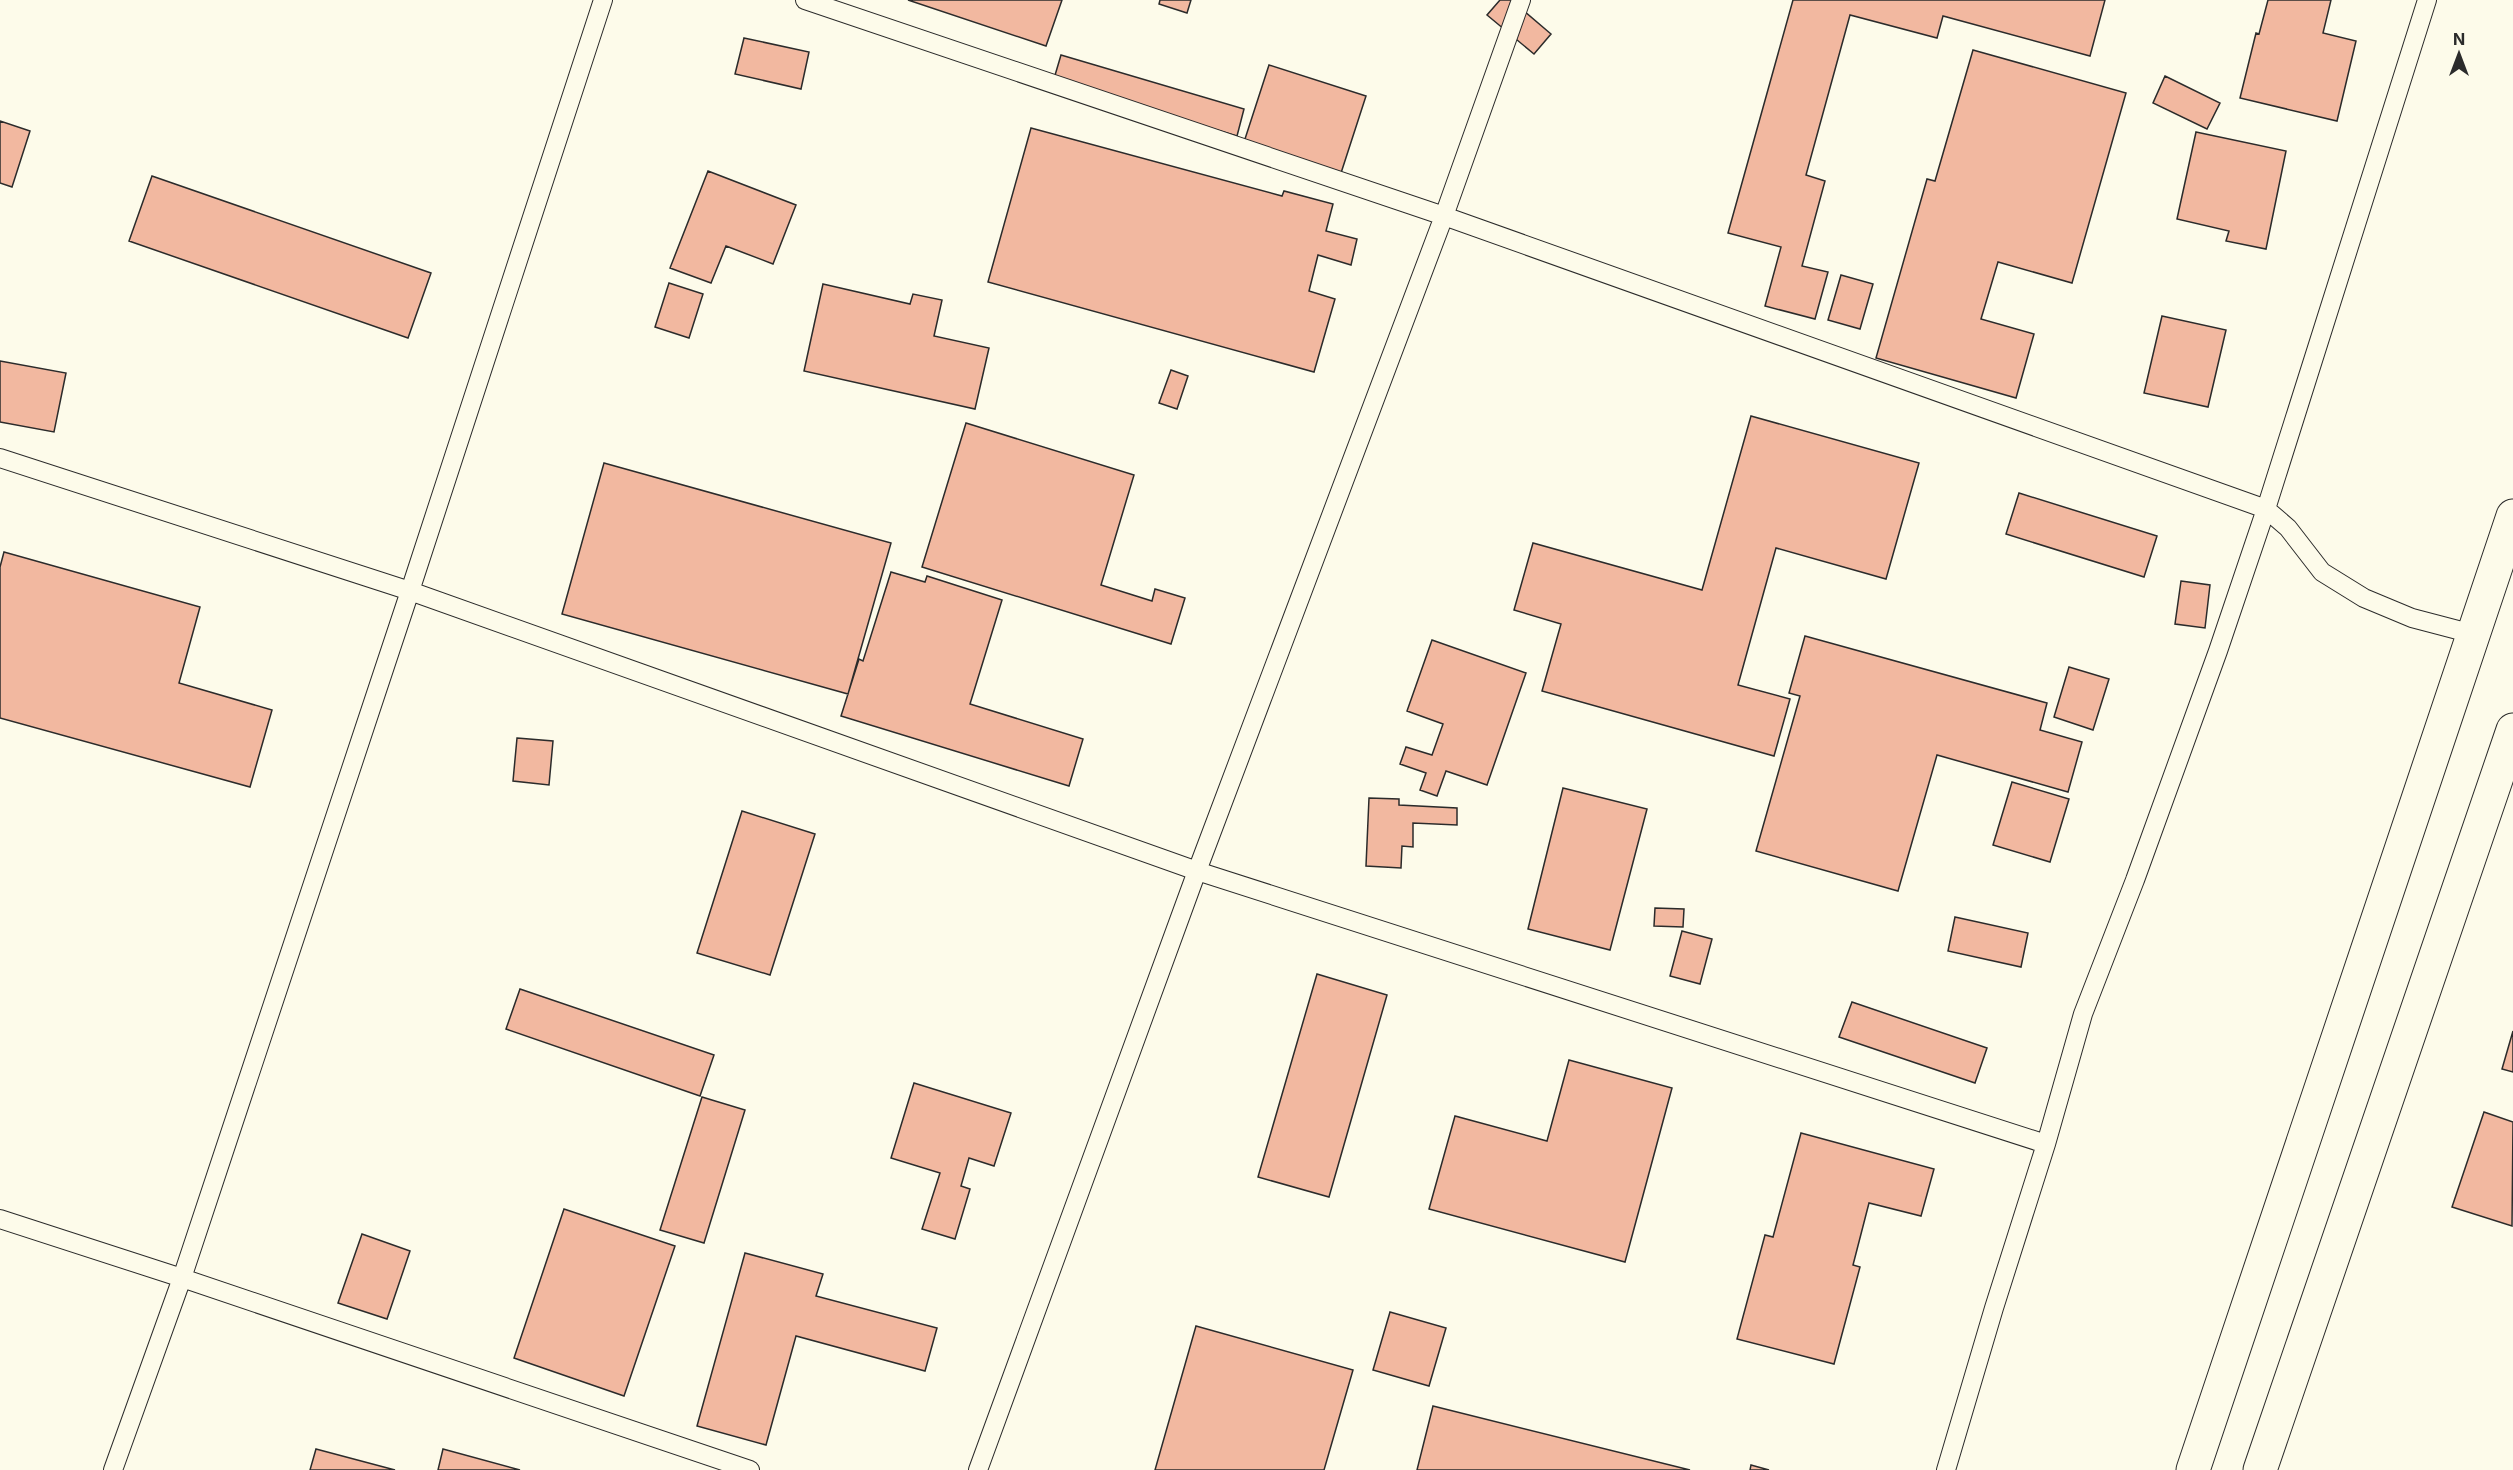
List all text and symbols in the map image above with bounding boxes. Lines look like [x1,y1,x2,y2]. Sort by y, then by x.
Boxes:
north arrow [2429,24,2489,84]
text: N [2453,29,2465,49]

